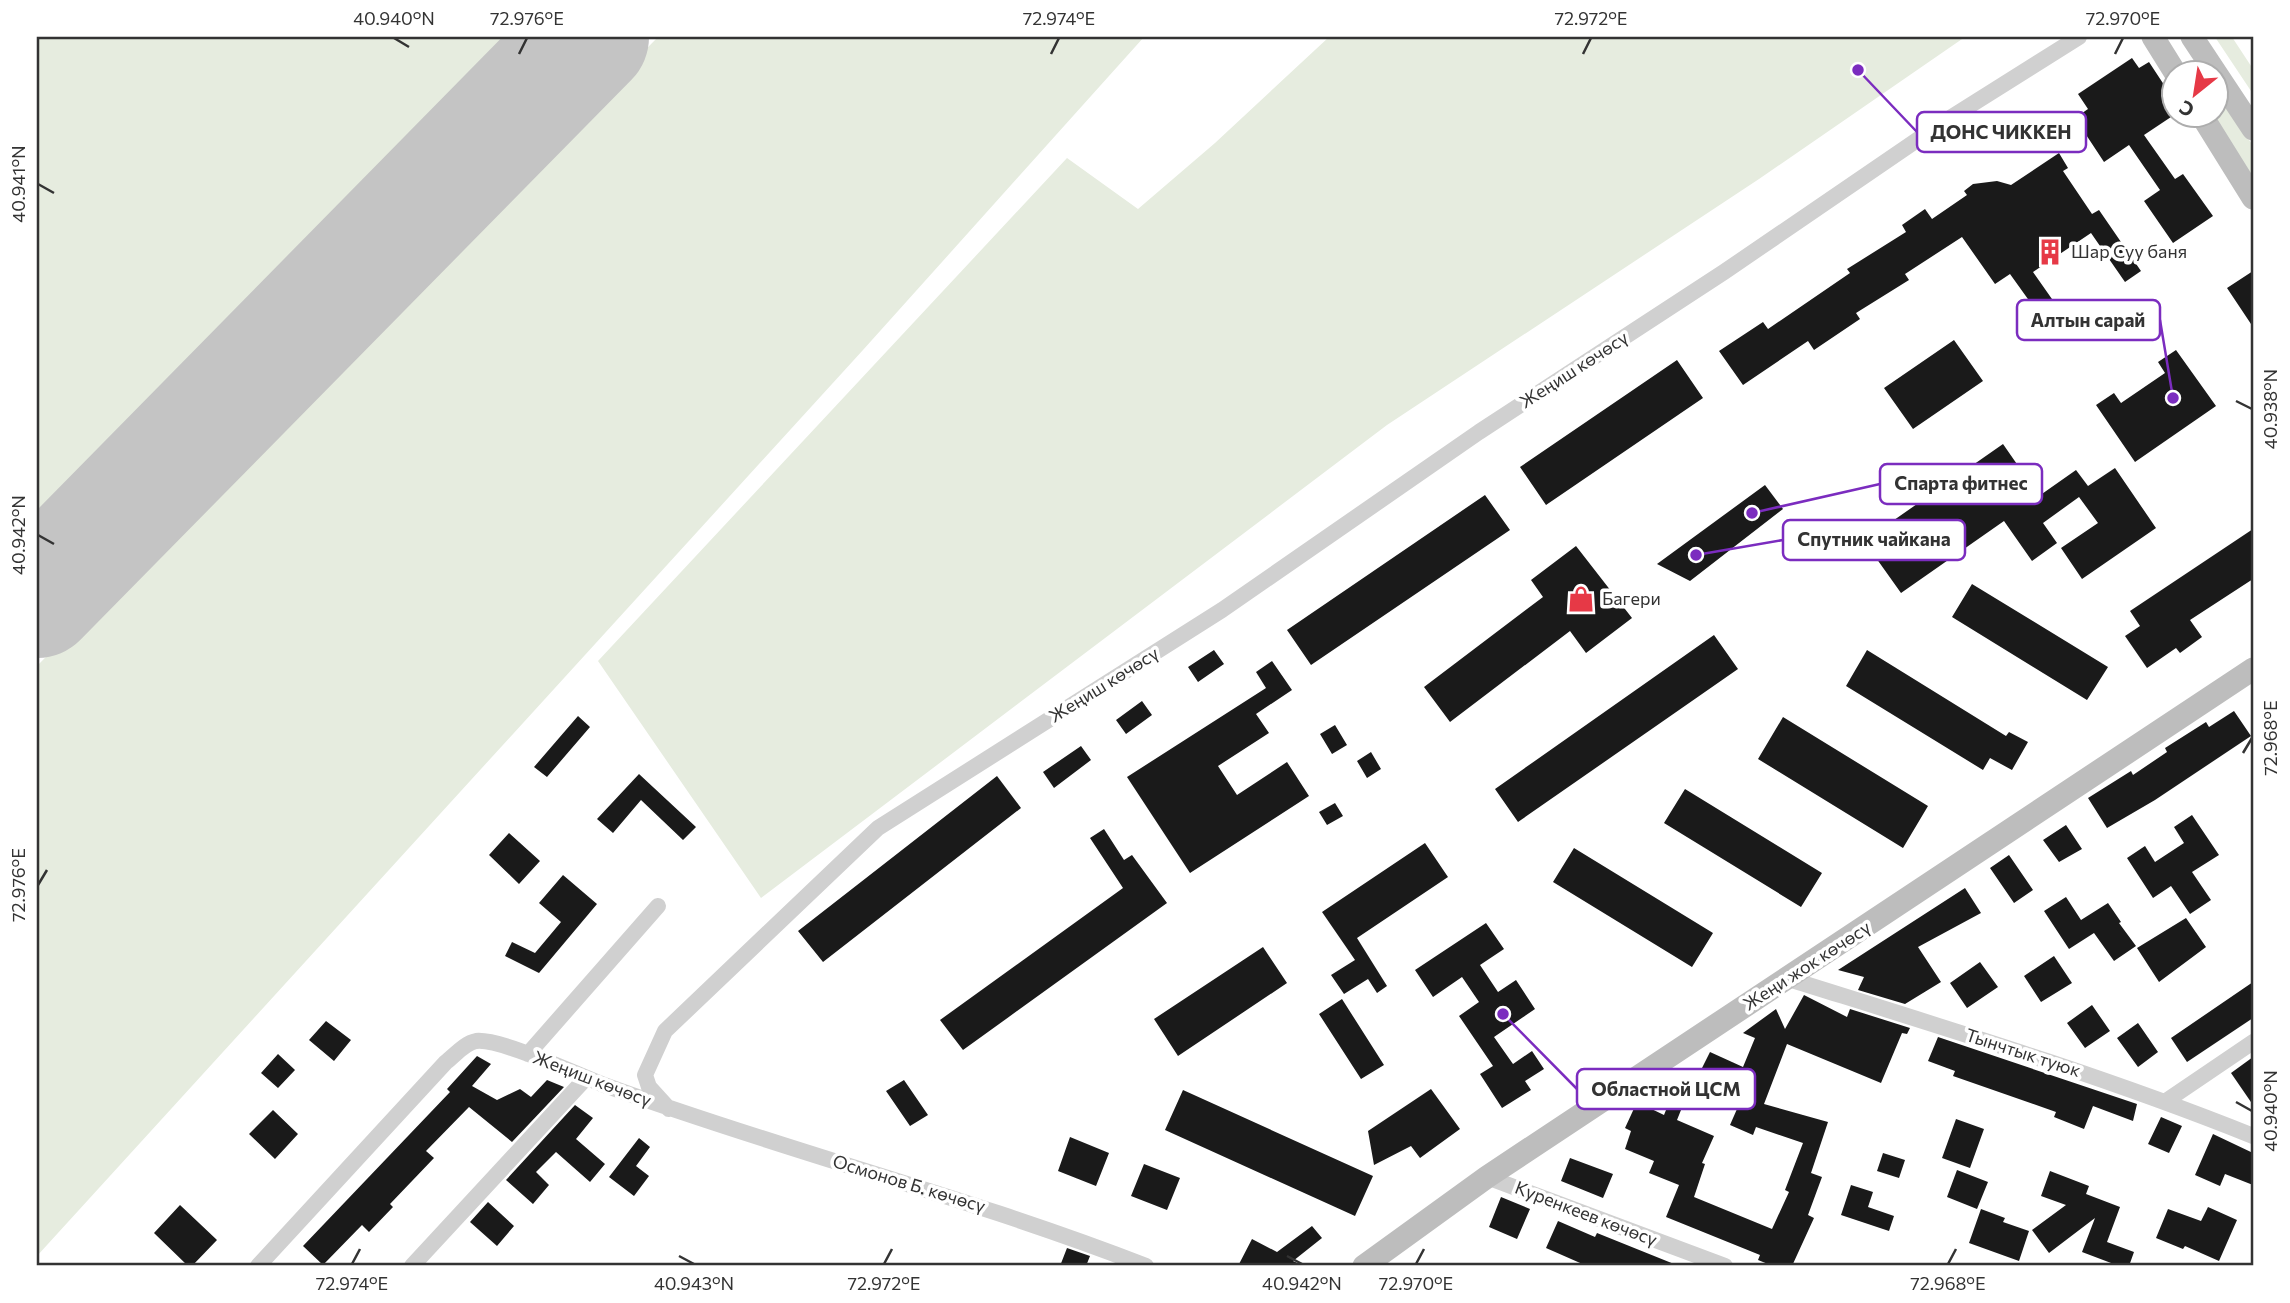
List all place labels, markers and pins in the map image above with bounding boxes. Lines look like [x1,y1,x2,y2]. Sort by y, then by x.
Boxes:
callout: ДОНС ЧИККЕН [1917,112,2086,152]
building icon: Шар Суу баня [2035,237,2065,267]
place label: Шар Суу баня [2071,240,2187,262]
callout: Алтын сарай [2017,300,2160,340]
callout: Спарта фитнес [1880,464,2042,504]
callout: Спутник чайкана [1783,520,1965,560]
shop icon: Багери [1566,584,1596,614]
place label: Багери [1602,587,1661,609]
callout: Областной ЦСМ [1577,1069,1755,1109]

